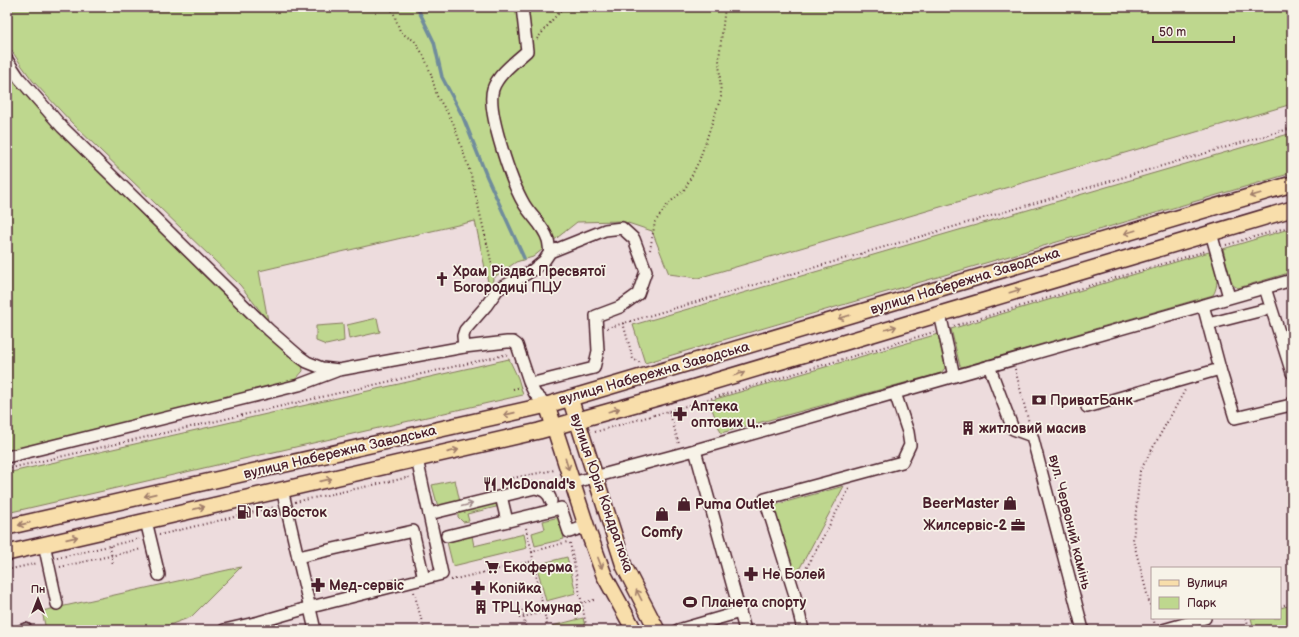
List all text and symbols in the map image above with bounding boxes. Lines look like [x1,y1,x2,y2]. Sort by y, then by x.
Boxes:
scale bar [1153,18,1234,44]
text: 50 m [1159,25,1186,40]
one-way arrow [1248,192,1261,199]
one-way arrow [1124,229,1137,236]
street label: вулиця Набережна Заводська [868,244,1063,318]
place label: Храм Різдва Пресвятої Богородиці ПЦУ [452,263,606,296]
church icon: Храм Різдва Пресвятої Богородиці ПЦУ [434,271,450,287]
one-way arrow [1008,287,1021,294]
one-way arrow [838,314,851,321]
one-way arrow [884,324,897,331]
street label: вулиця Набережна Заводська [557,337,752,408]
one-way arrow [732,370,745,377]
bank icon: ПриватБанк [1031,392,1047,408]
place label: ПриватБанк [1050,392,1133,409]
place label: Аптека оптових ц‥ [690,398,763,431]
one-way arrow [608,406,621,413]
pharmacy icon: Аптека оптових ц‥ [672,406,688,422]
one-way arrow [503,410,516,418]
street label: вулиця Юрія Кондратюка [567,411,638,576]
building icon: житловий масив [960,420,976,436]
place label: житловий масив [979,420,1087,437]
street label: вулиця Набережна Заводська [242,421,439,482]
one-way arrow [446,446,459,454]
street label: вул. Червоний камінь [1045,453,1095,591]
one-way arrow [564,457,571,470]
one-way arrow [319,475,332,483]
restaurant icon: McDonald's [482,476,498,492]
place label: McDonald's [501,476,576,493]
one-way arrow [144,492,157,500]
place label: BeerMaster [922,495,999,512]
shop icon: BeerMaster [1002,495,1018,511]
shop icon: Puma Outlet [676,496,692,512]
place label: Puma Outlet [695,496,775,513]
one-way arrow [460,500,473,508]
one-way arrow [192,504,205,512]
fuel station icon: Газ Восток [236,504,252,520]
place label: Газ Восток [255,504,327,521]
shop icon: Comfy [654,506,670,522]
place label: Жилсервіс-2 [923,517,1008,534]
office icon: Жилсервіс-2 [1010,517,1026,533]
one-way arrow [17,520,30,528]
place label: Comfy [641,524,683,541]
one-way arrow [65,533,78,541]
one-way arrow [596,556,604,568]
supermarket icon: Екоферма [484,559,500,575]
place label: Екоферма [503,559,574,576]
pharmacy icon: Не Болей [743,566,759,582]
place label: Не Болей [762,566,825,583]
legend [1151,567,1281,619]
text: Вулиця [1187,576,1228,591]
pharmacy icon: Мед-сервіс [310,577,326,593]
place label: Мед-сервіс [329,577,404,594]
north arrow [18,579,58,619]
pharmacy icon: Копійка [470,580,486,596]
place label: Копійка [489,580,542,597]
text: Пн [31,583,45,596]
one-way arrow [635,590,642,602]
sports icon: Планета спорту [682,594,698,610]
place label: Планета спорту [701,594,806,611]
text: Парк [1187,596,1217,611]
building icon: ТРЦ Комунар [473,599,489,615]
place label: ТРЦ Комунар [492,599,582,616]

